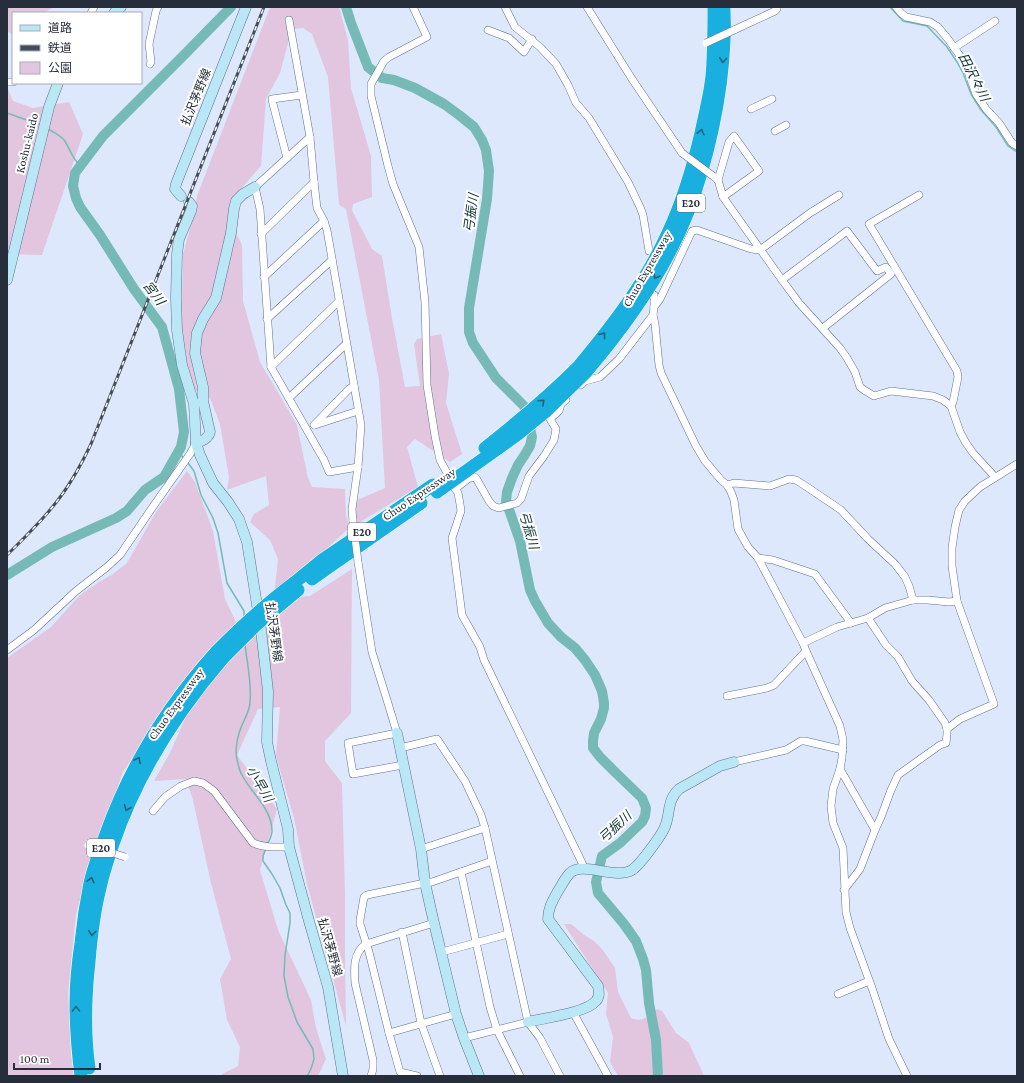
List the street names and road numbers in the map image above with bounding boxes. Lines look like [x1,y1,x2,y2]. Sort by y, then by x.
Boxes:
street label: 払沢茅野線 [178,67,214,127]
street label: Koshu-kaido [13,112,41,174]
road number: E20 [677,194,705,212]
street label: Chuo Expressway [620,228,674,309]
street label: Chuo Expressway [380,464,458,523]
road number: E20 [348,523,376,541]
street label: 払沢茅野線 [263,601,285,663]
street label: Chuo Expressway [145,665,207,742]
road number: E20 [87,839,115,857]
street label: 払沢茅野線 [315,916,345,978]

